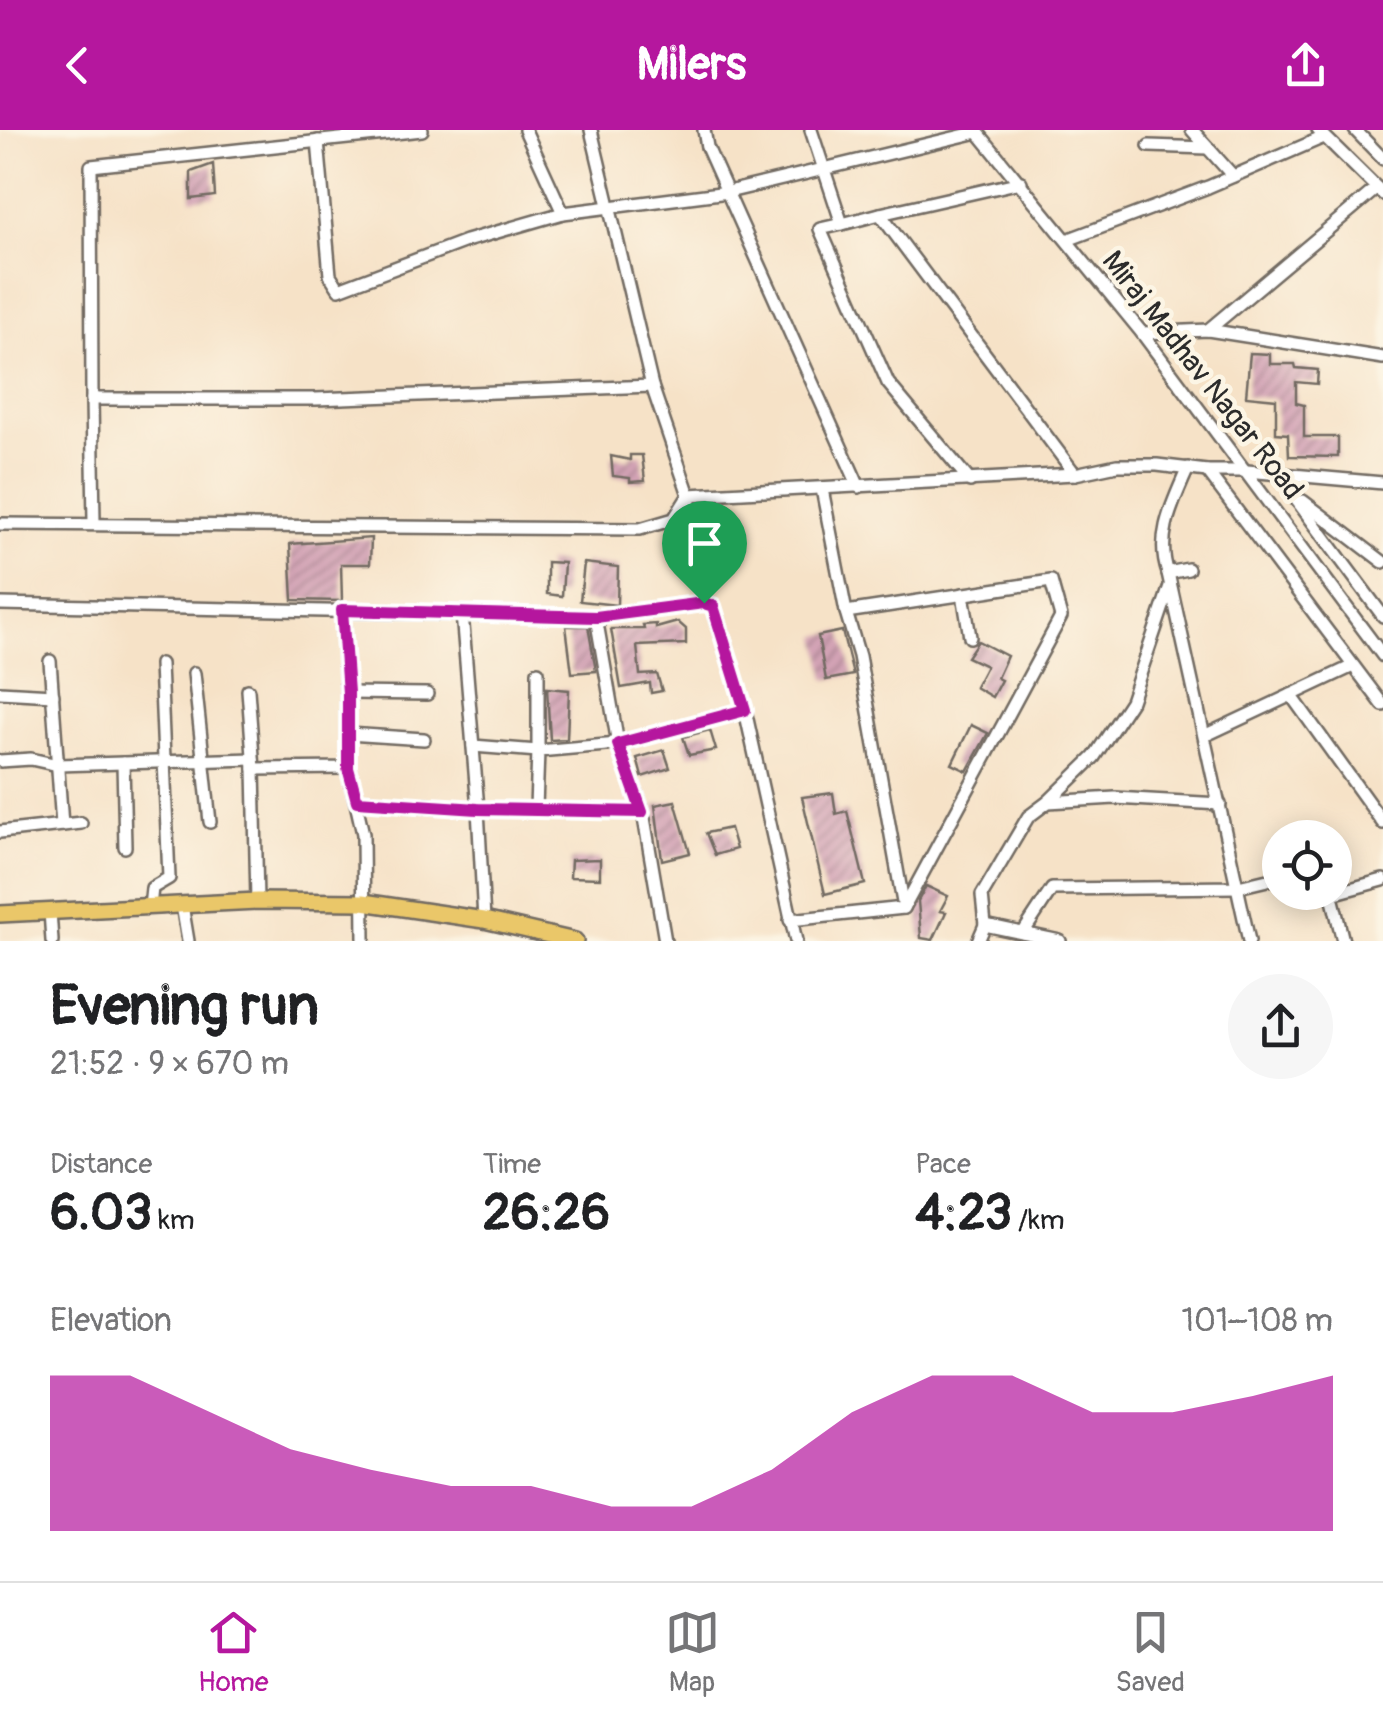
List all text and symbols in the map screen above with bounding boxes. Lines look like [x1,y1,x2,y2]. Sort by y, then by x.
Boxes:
text: Milers [637,37,746,93]
icon: back [50,38,105,93]
icon: share [1278,38,1333,93]
street label: Miraj Madhav Nagar Road [1094,243,1311,507]
pin [662,501,747,604]
icon: arrive [677,516,732,571]
map controls [1262,820,1352,910]
button: locate [1262,820,1352,910]
text: Evening run [50,972,319,1041]
button: share [1228,974,1333,1079]
text: 21:52 · 9 × 670 m [50,1044,289,1084]
text: Distance [50,1147,152,1182]
text: Time [483,1147,541,1182]
text: Pace [915,1147,971,1182]
text: 6.03 [50,1182,152,1245]
text: 26:26 [483,1182,610,1245]
text: 4:23 [915,1182,1012,1245]
text: km [152,1203,195,1238]
text: /km [1012,1203,1065,1238]
text: Elevation [50,1301,172,1341]
text: 101–108 m [1181,1301,1333,1341]
tab: Home [198,1605,269,1700]
tab: Map [665,1605,720,1700]
tab: Saved [1116,1605,1185,1700]

